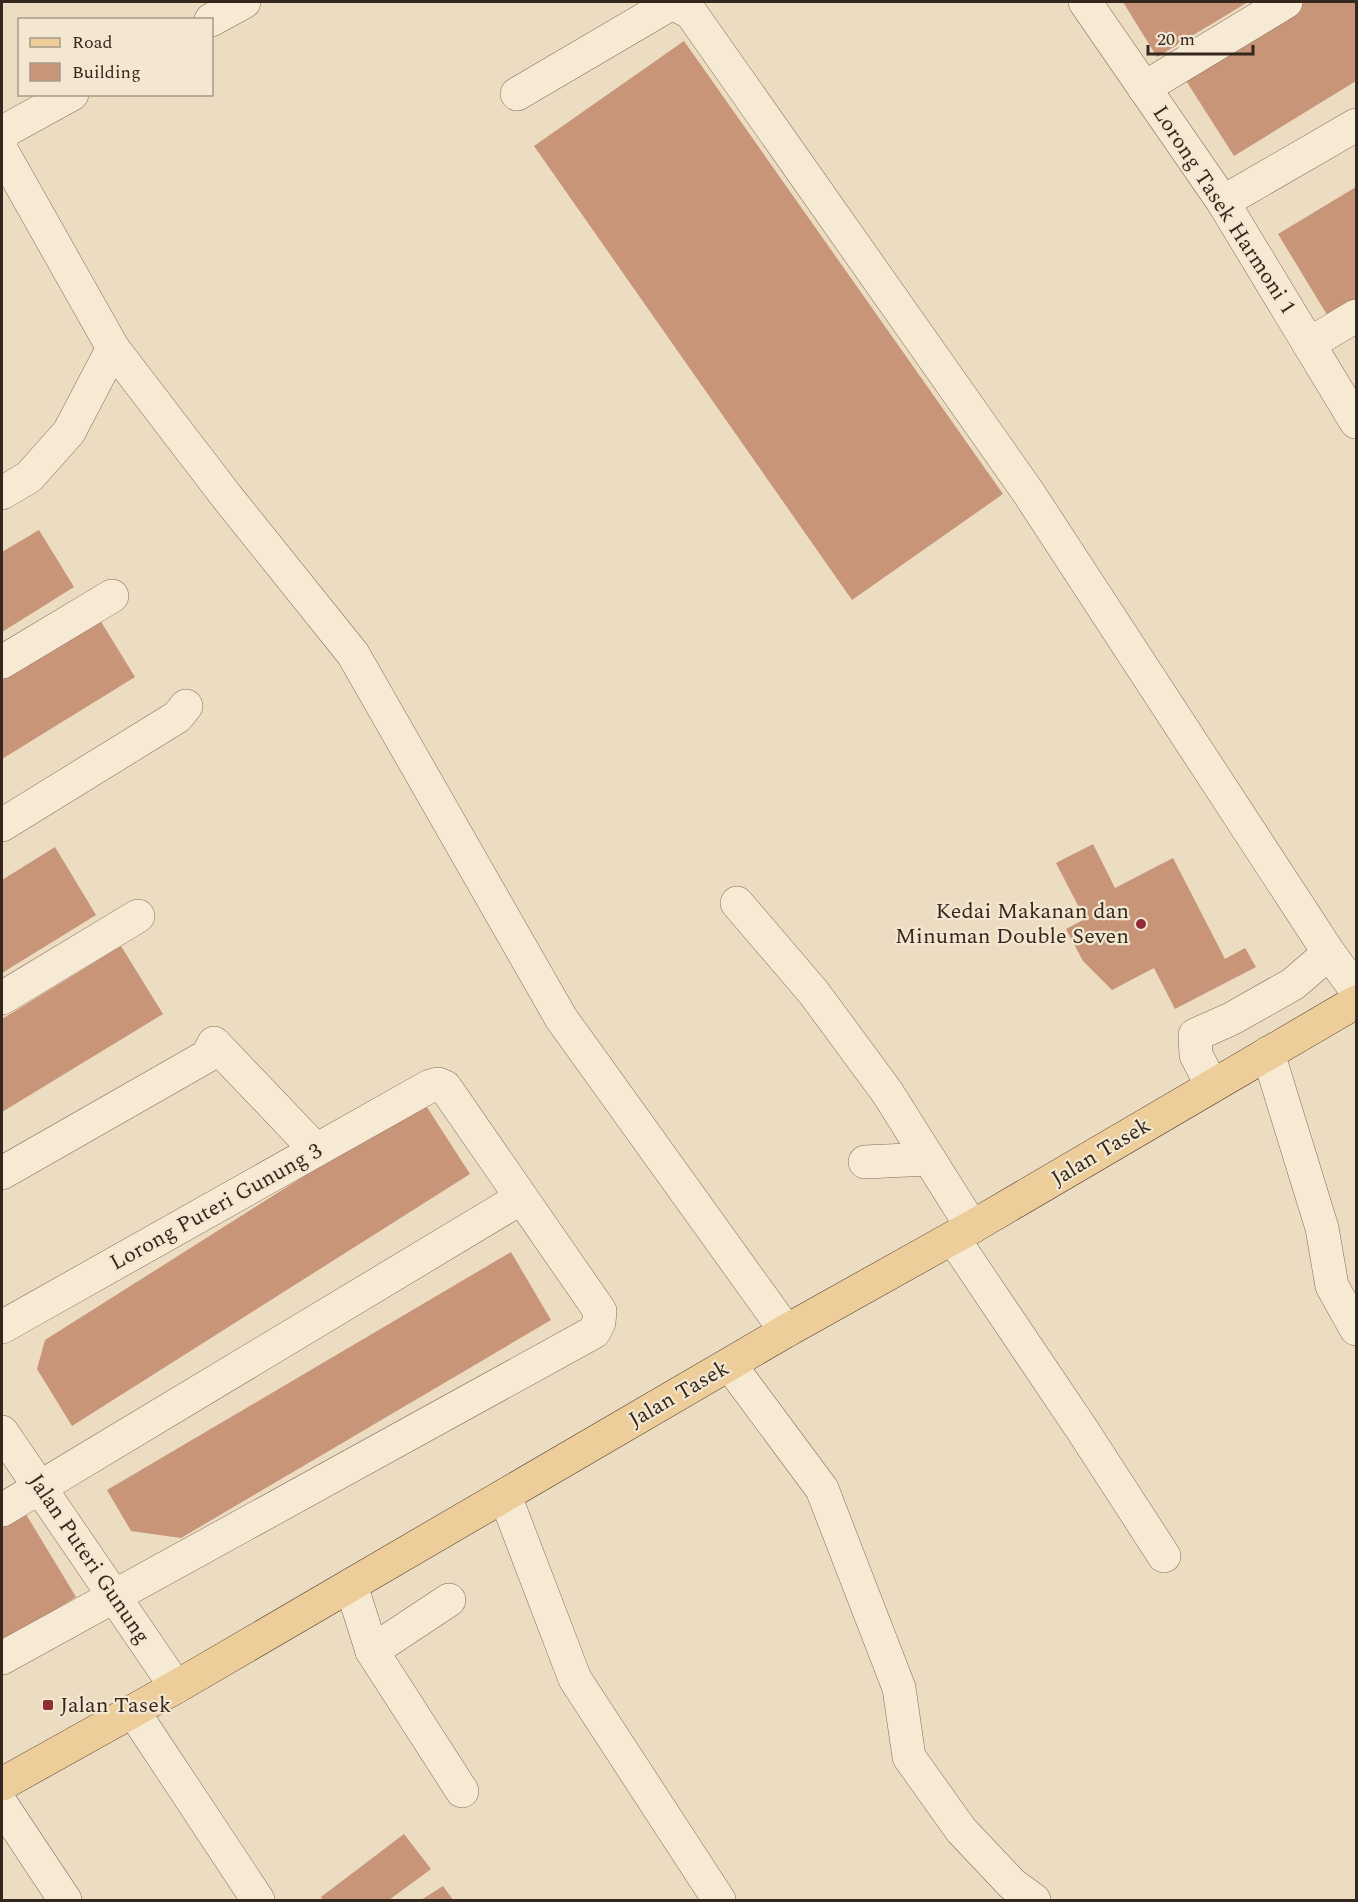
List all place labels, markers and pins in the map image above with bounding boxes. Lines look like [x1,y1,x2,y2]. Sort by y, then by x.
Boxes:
place label: Kedai Makanan dan Minuman Double Seven [895,895,1129,953]
marker: Kedai Makanan dan Minuman Double Seven [1134,917,1148,931]
place label: Jalan Tasek [60,1689,171,1722]
marker: Jalan Tasek [41,1698,55,1712]

